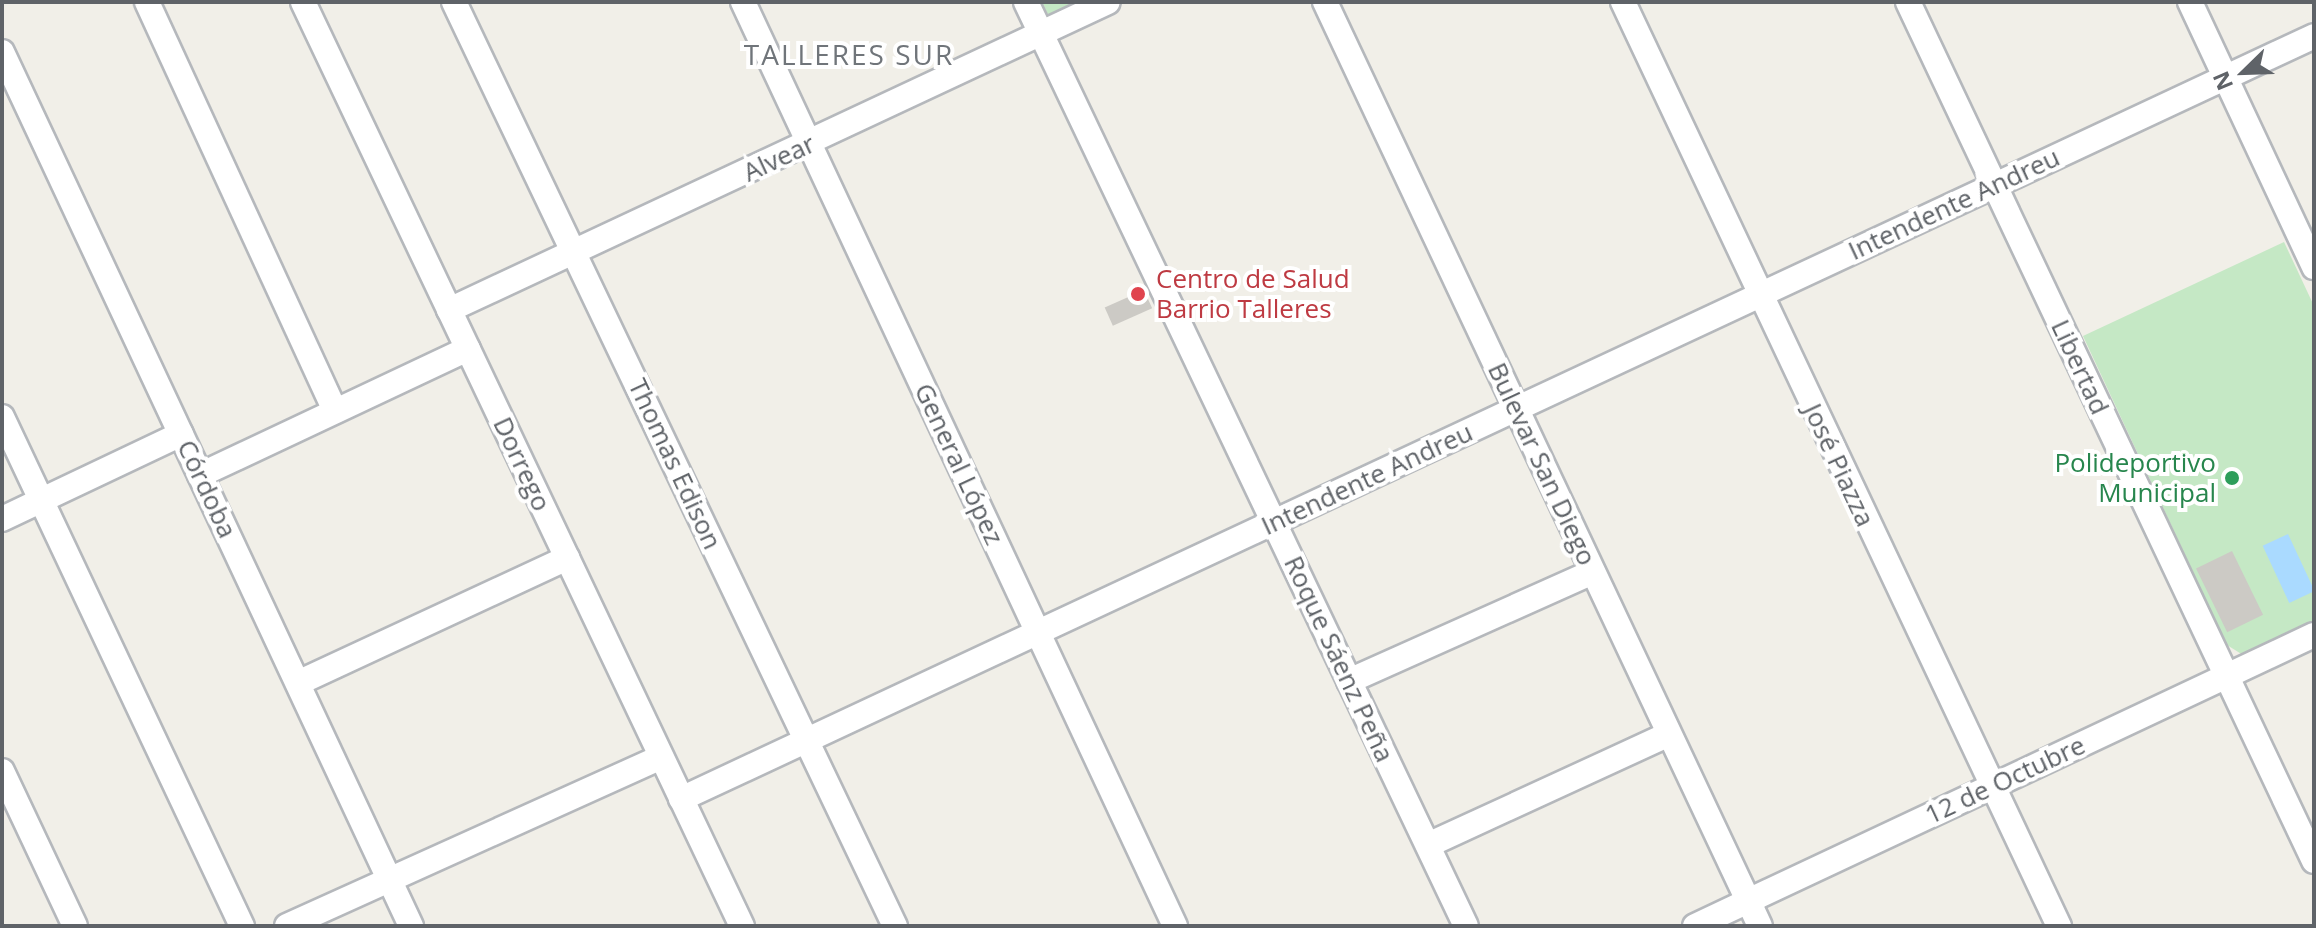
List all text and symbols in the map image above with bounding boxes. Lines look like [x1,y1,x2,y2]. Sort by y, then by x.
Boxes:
north arrow [2204,32,2284,112]
district label: TALLERES SUR [744,37,954,71]
text: N [2205,67,2239,95]
street label: Alvear [738,128,820,188]
street label: Intendente Andreu [1843,141,2065,267]
place label: Centro de Salud Barrio Talleres [1156,263,1350,324]
marker: Centro de Salud Barrio Talleres [1127,283,1149,305]
street label: Libertad [2045,315,2115,419]
street label: Bulevar San Diego [1481,358,1603,570]
street label: Thomas Edison [622,374,728,554]
street label: General López [908,378,1010,550]
street label: José Piazza [1797,399,1881,531]
street label: Dorrego [487,412,557,516]
street label: Intendente Andreu [1256,416,1478,542]
street label: Córdoba [171,435,243,543]
place label: Polideportivo Municipal [2054,447,2216,508]
marker: Polideportivo Municipal [2223,469,2241,487]
street label: Roque Sáenz Peña [1278,551,1400,767]
street label: 12 de Octubre [1920,729,2090,831]

